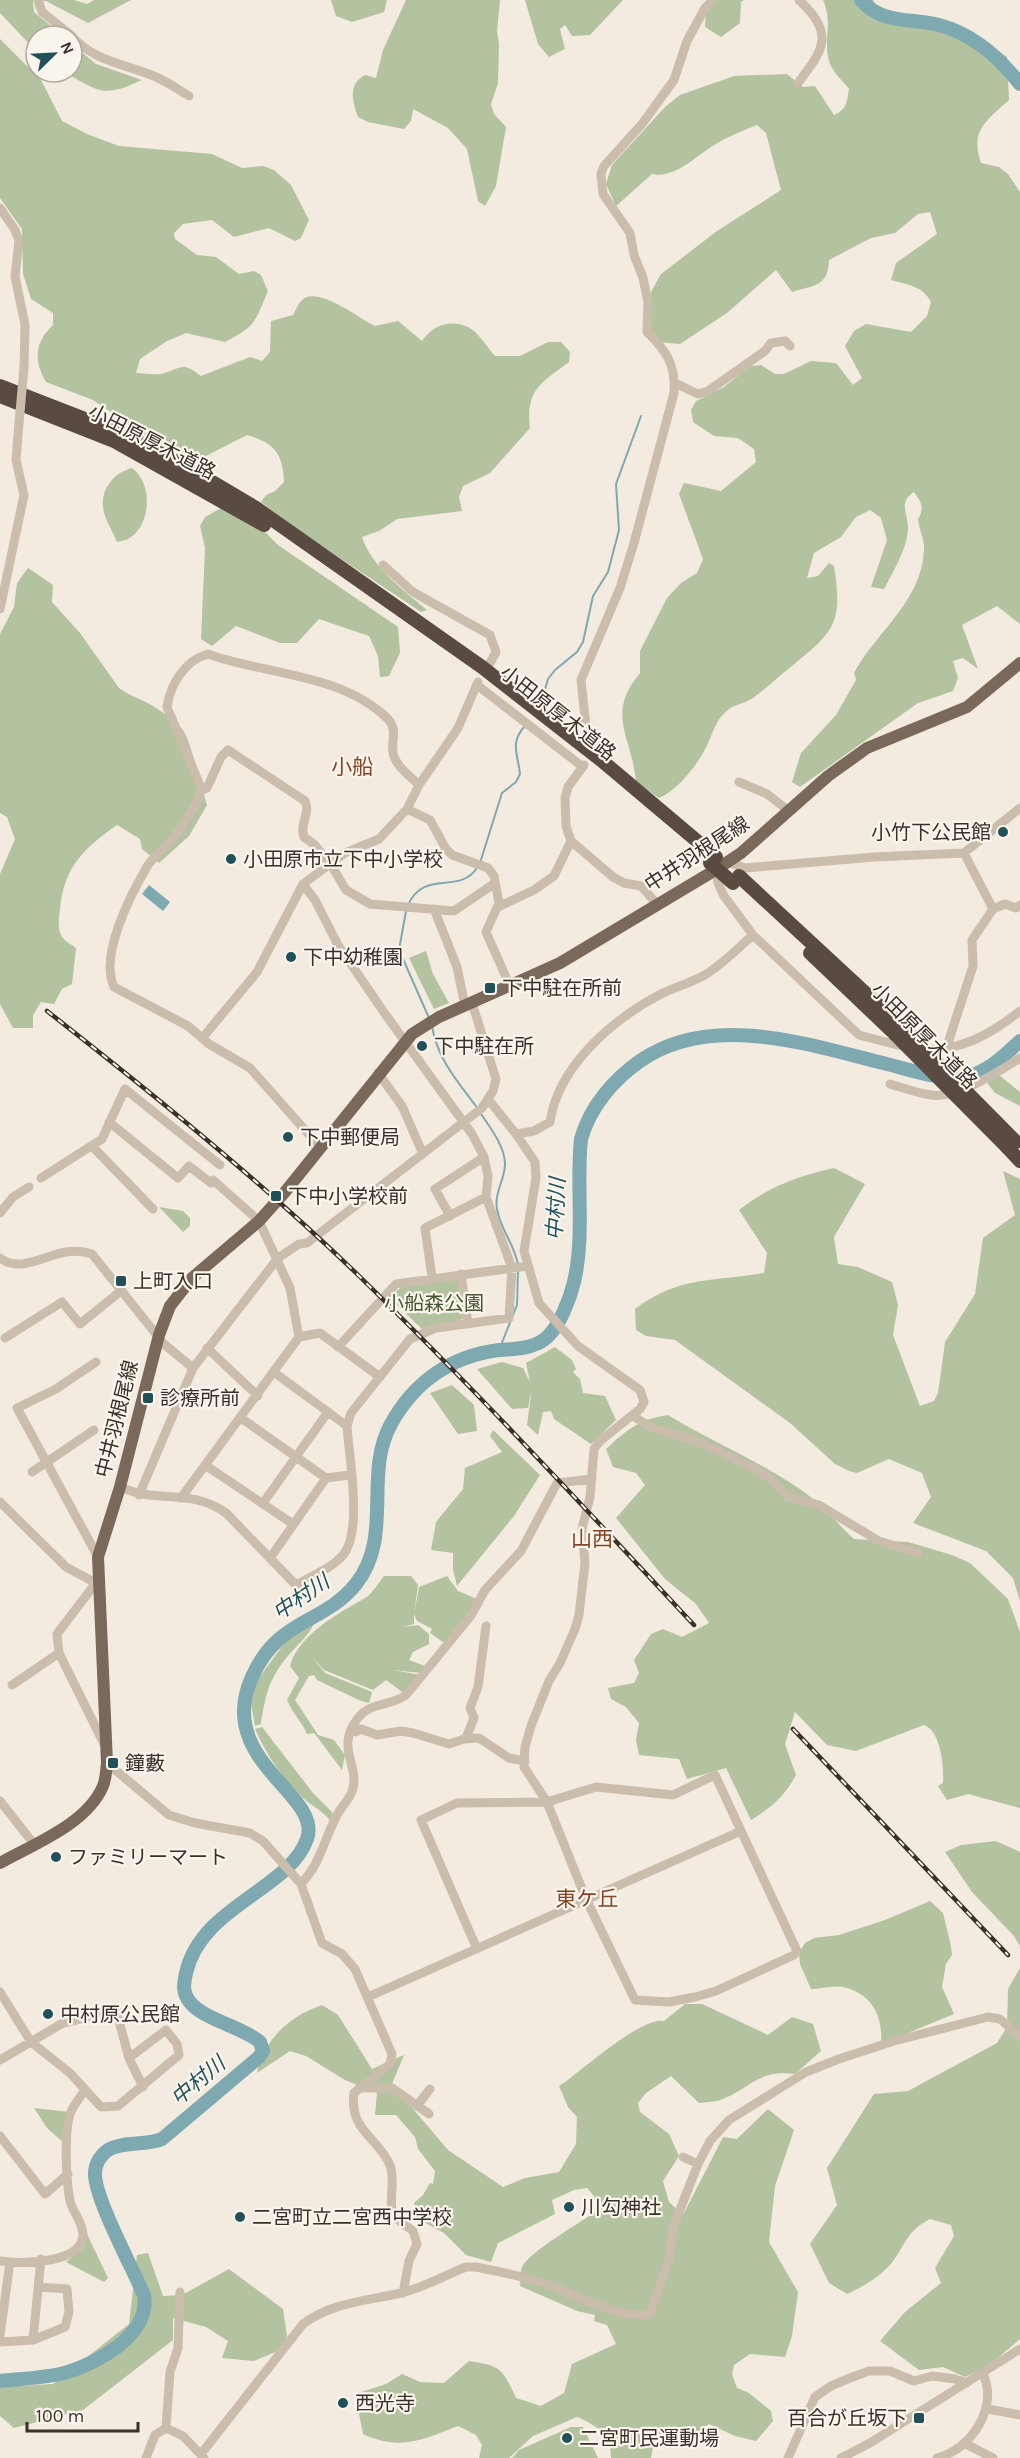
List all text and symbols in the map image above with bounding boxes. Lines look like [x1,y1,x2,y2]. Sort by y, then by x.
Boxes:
north arrow [24,24,84,84]
text: N [56,39,78,57]
street label: 小田原厚木道路 [84,400,220,484]
street label: 小田原厚木道路 [496,661,620,765]
district label: 小船 [331,755,373,779]
street label: 中井羽根尾線 [640,812,754,896]
place label: 小竹下公民館 [871,821,991,844]
marker: 小竹下公民館 [996,825,1010,839]
place label: 小田原市立下中小学校 [243,848,443,871]
marker: 小田原市立下中小学校 [224,852,238,866]
place label: 下中幼稚園 [303,946,403,969]
marker: 下中幼稚園 [284,950,298,964]
place label: 下中駐在所前 [502,977,622,1000]
street label: 小田原厚木道路 [866,978,982,1094]
marker: 下中駐在所前 [483,981,497,995]
place label: 下中駐在所 [434,1035,534,1058]
marker: 下中駐在所 [415,1039,429,1053]
place label: 下中郵便局 [300,1126,400,1149]
marker: 下中郵便局 [281,1130,295,1144]
water label: 中村川 [542,1175,570,1241]
place label: 下中小学校前 [288,1185,408,1208]
marker: 下中小学校前 [269,1189,283,1203]
place label: 上町入口 [133,1270,213,1293]
marker: 上町入口 [114,1274,128,1288]
park label: 小船森公園 [384,1292,484,1315]
street label: 中井羽根尾線 [91,1358,143,1480]
place label: 診療所前 [160,1387,240,1410]
marker: 診療所前 [141,1391,155,1405]
district label: 山西 [571,1527,613,1551]
water label: 中村川 [268,1568,335,1625]
place label: 鐘藪 [125,1752,165,1775]
marker: 鐘藪 [106,1756,120,1770]
place label: ファミリーマート [68,1846,228,1869]
marker: ファミリーマート [49,1850,63,1864]
district label: 東ケ丘 [556,1887,619,1911]
place label: 中村原公民館 [60,2003,180,2026]
marker: 中村原公民館 [41,2007,55,2021]
water label: 中村川 [166,2050,231,2110]
place label: 川勾神社 [581,2196,661,2219]
marker: 川勾神社 [562,2200,576,2214]
place label: 二宮町立二宮西中学校 [252,2206,452,2229]
marker: 二宮町立二宮西中学校 [233,2210,247,2224]
place label: 西光寺 [355,2392,415,2415]
scale bar [27,2395,138,2433]
marker: 西光寺 [336,2396,350,2410]
text: 100 m [36,2405,84,2427]
place label: 百合が丘坂下 [787,2407,907,2430]
marker: 百合が丘坂下 [912,2411,926,2425]
place label: 二宮町民運動場 [579,2427,719,2450]
marker: 二宮町民運動場 [560,2431,574,2445]

